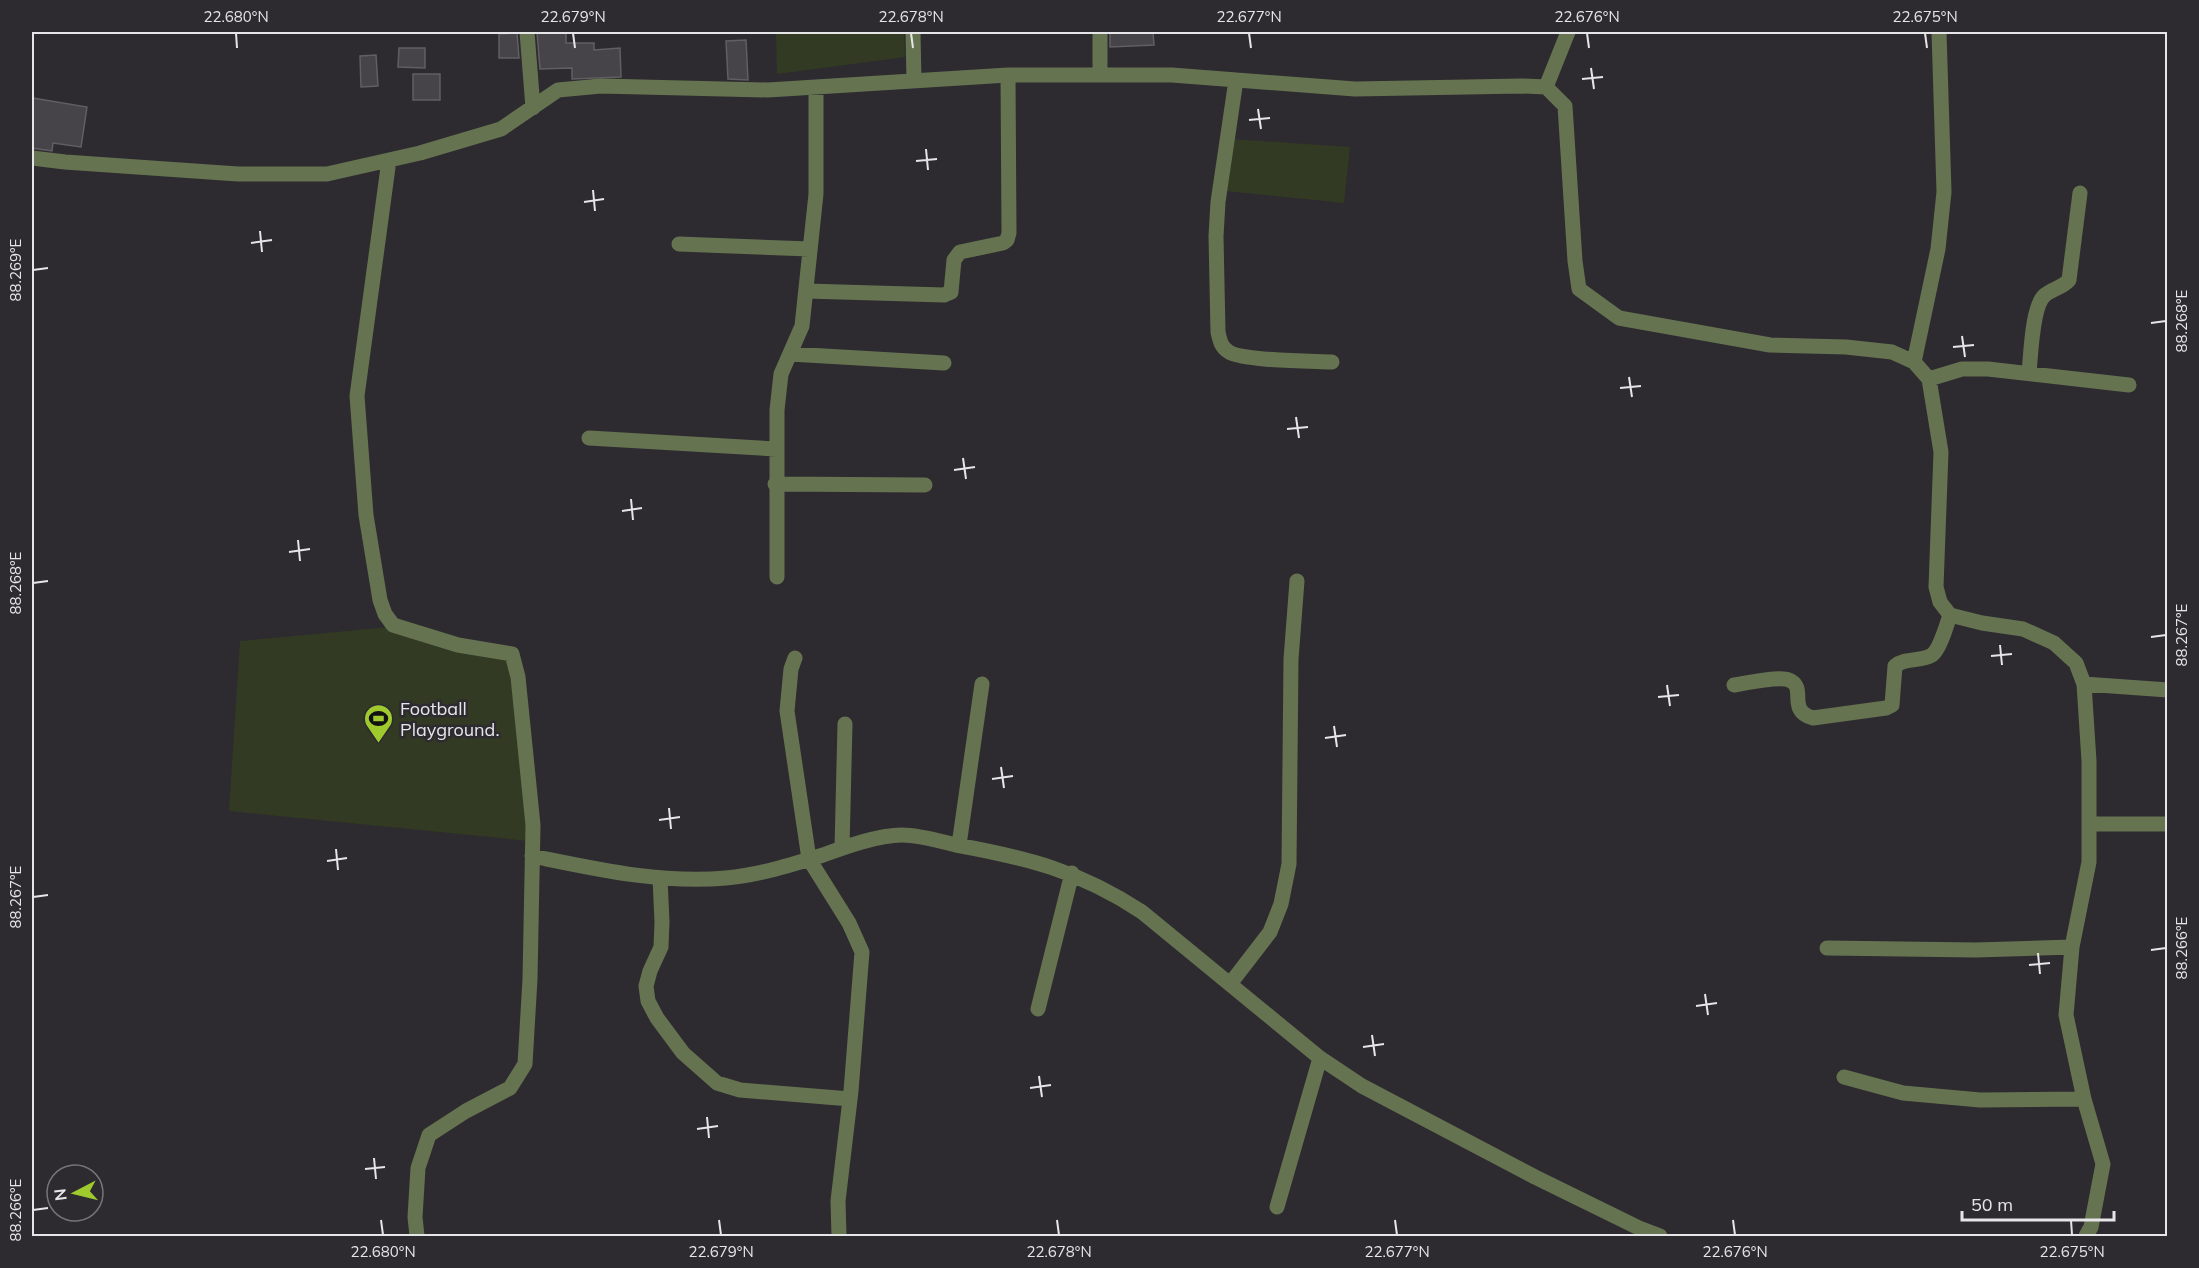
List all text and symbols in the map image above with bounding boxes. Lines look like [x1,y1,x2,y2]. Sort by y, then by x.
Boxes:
text: 22.680°N [203,7,269,26]
text: 22.679°N [540,7,606,26]
text: 22.678°N [878,7,944,26]
text: 22.677°N [1216,7,1282,26]
text: 22.676°N [1554,7,1620,26]
text: 22.675°N [1892,7,1958,26]
text: 88.269°E [6,238,25,301]
text: 88.268°E [2172,289,2191,352]
text: 88.268°E [6,551,25,614]
text: 88.267°E [2172,603,2191,666]
place label: Football Playground. [400,697,500,741]
sports icon: Football Playground. [363,702,395,744]
text: 88.267°E [6,865,25,928]
text: 88.266°E [2172,916,2191,979]
north arrow [45,1163,105,1223]
text: 88.266°E [6,1178,25,1241]
scale bar [1962,1184,2114,1222]
text: N [49,1188,71,1202]
text: 50 m [1971,1193,2013,1216]
text: 22.680°N [350,1242,416,1261]
text: 22.679°N [688,1242,754,1261]
text: 22.678°N [1026,1242,1092,1261]
text: 22.677°N [1364,1242,1430,1261]
text: 22.676°N [1702,1242,1768,1261]
text: 22.675°N [2039,1242,2105,1261]

